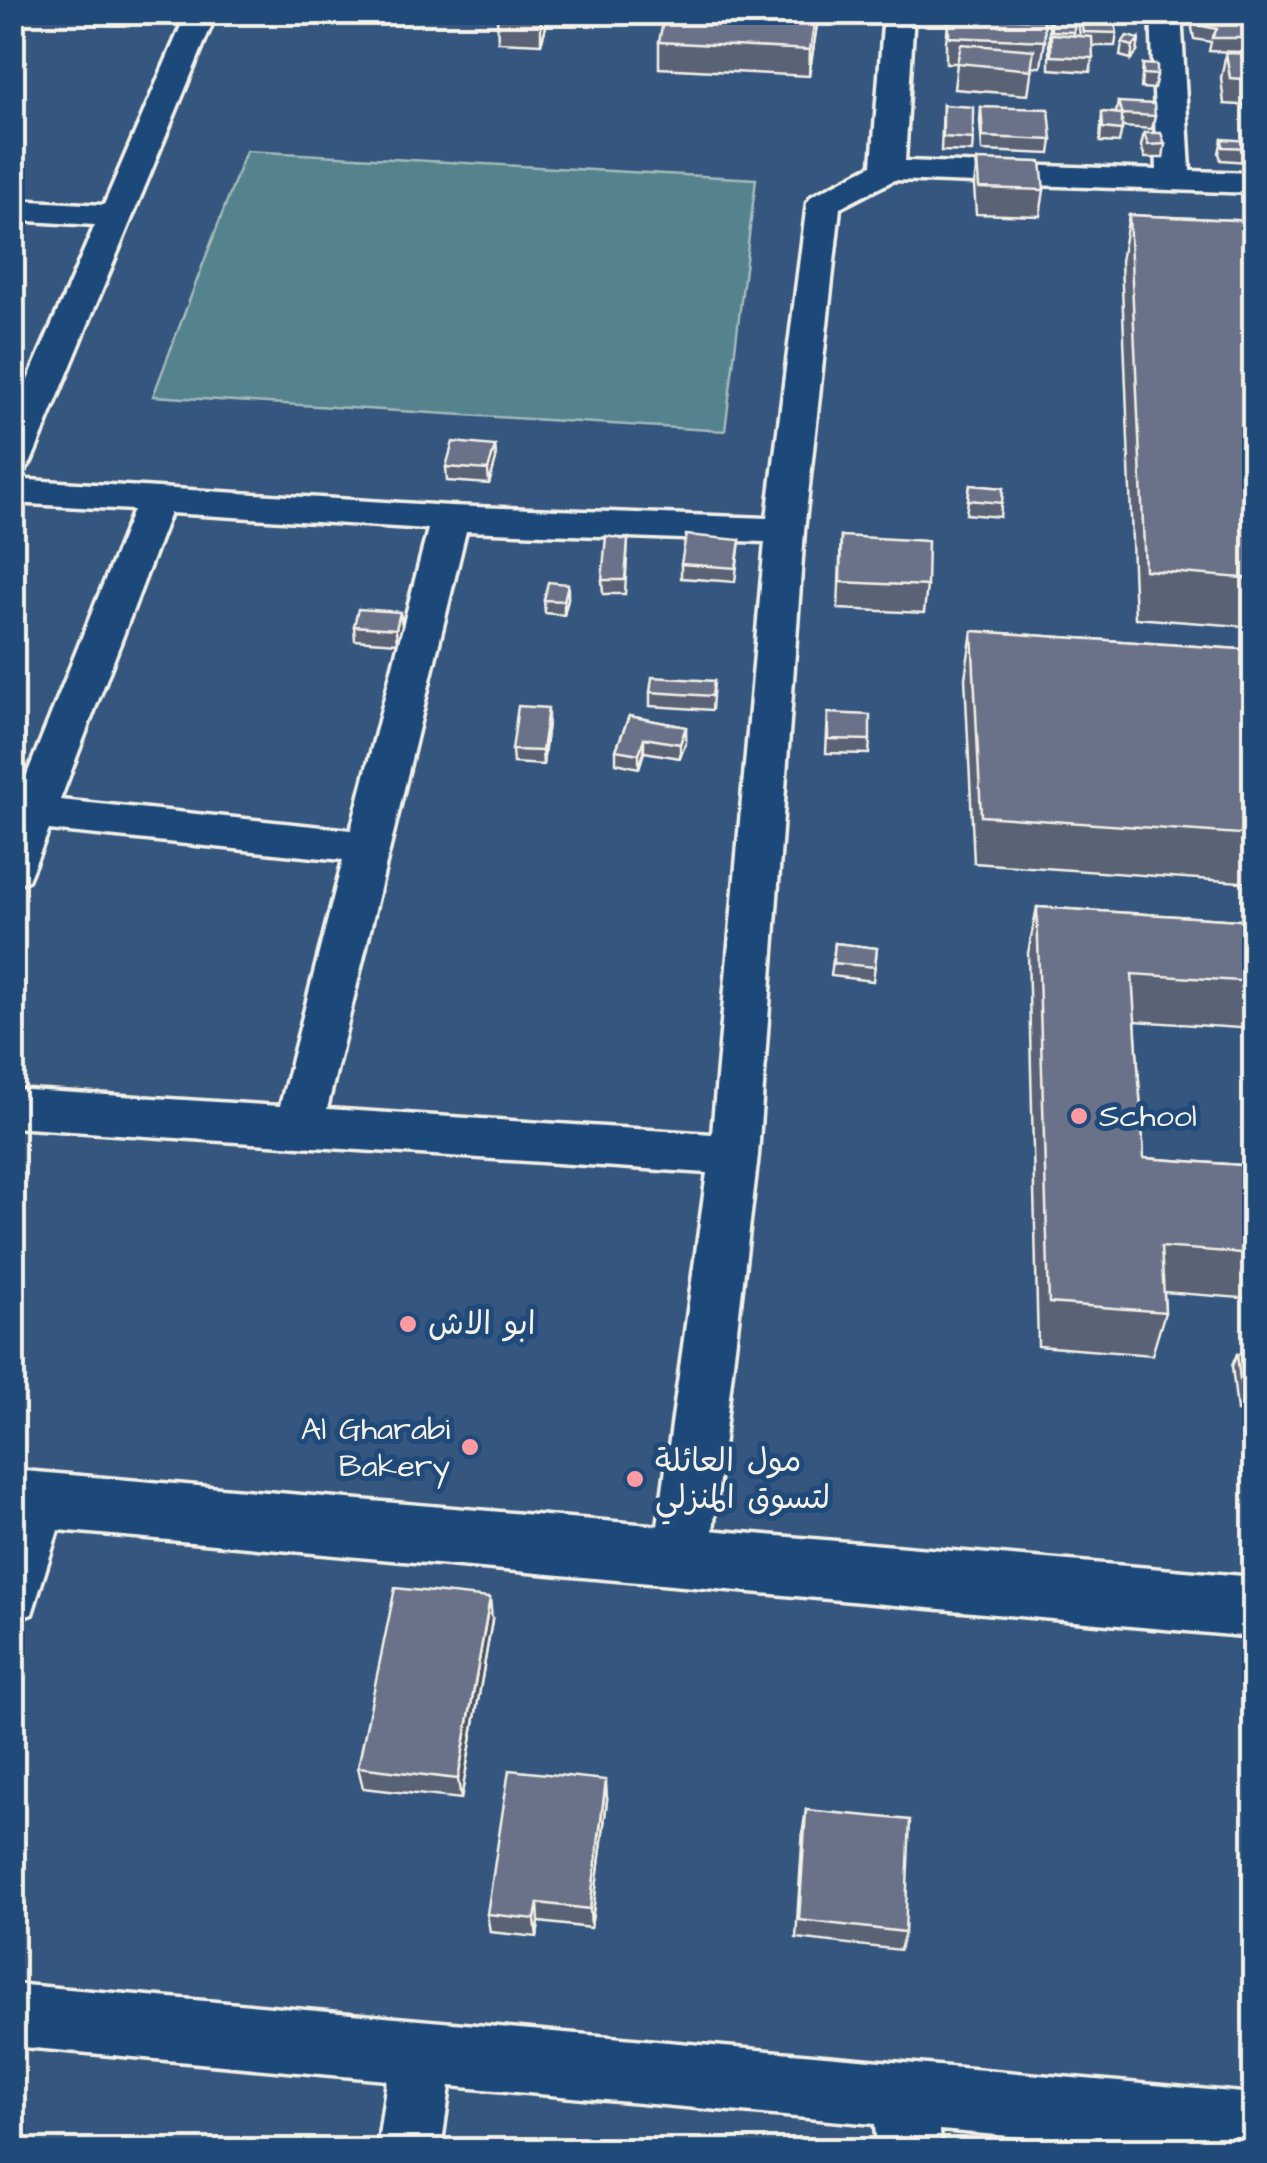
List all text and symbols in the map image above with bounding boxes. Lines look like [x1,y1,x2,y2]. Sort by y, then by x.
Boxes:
place label: School [1099,1094,1197,1139]
marker: School [1068,1105,1090,1127]
place label: ابو الاش [428,1302,536,1347]
marker: ابو الاش [397,1313,419,1335]
place label: Al Gharabi Bakery [301,1407,450,1489]
marker: Al Gharabi Bakery [459,1436,481,1458]
place label: مول العائلة لتسوق المنزلي [655,1439,830,1525]
marker: مول العائلة لتسوق المنزلي [624,1468,646,1490]

